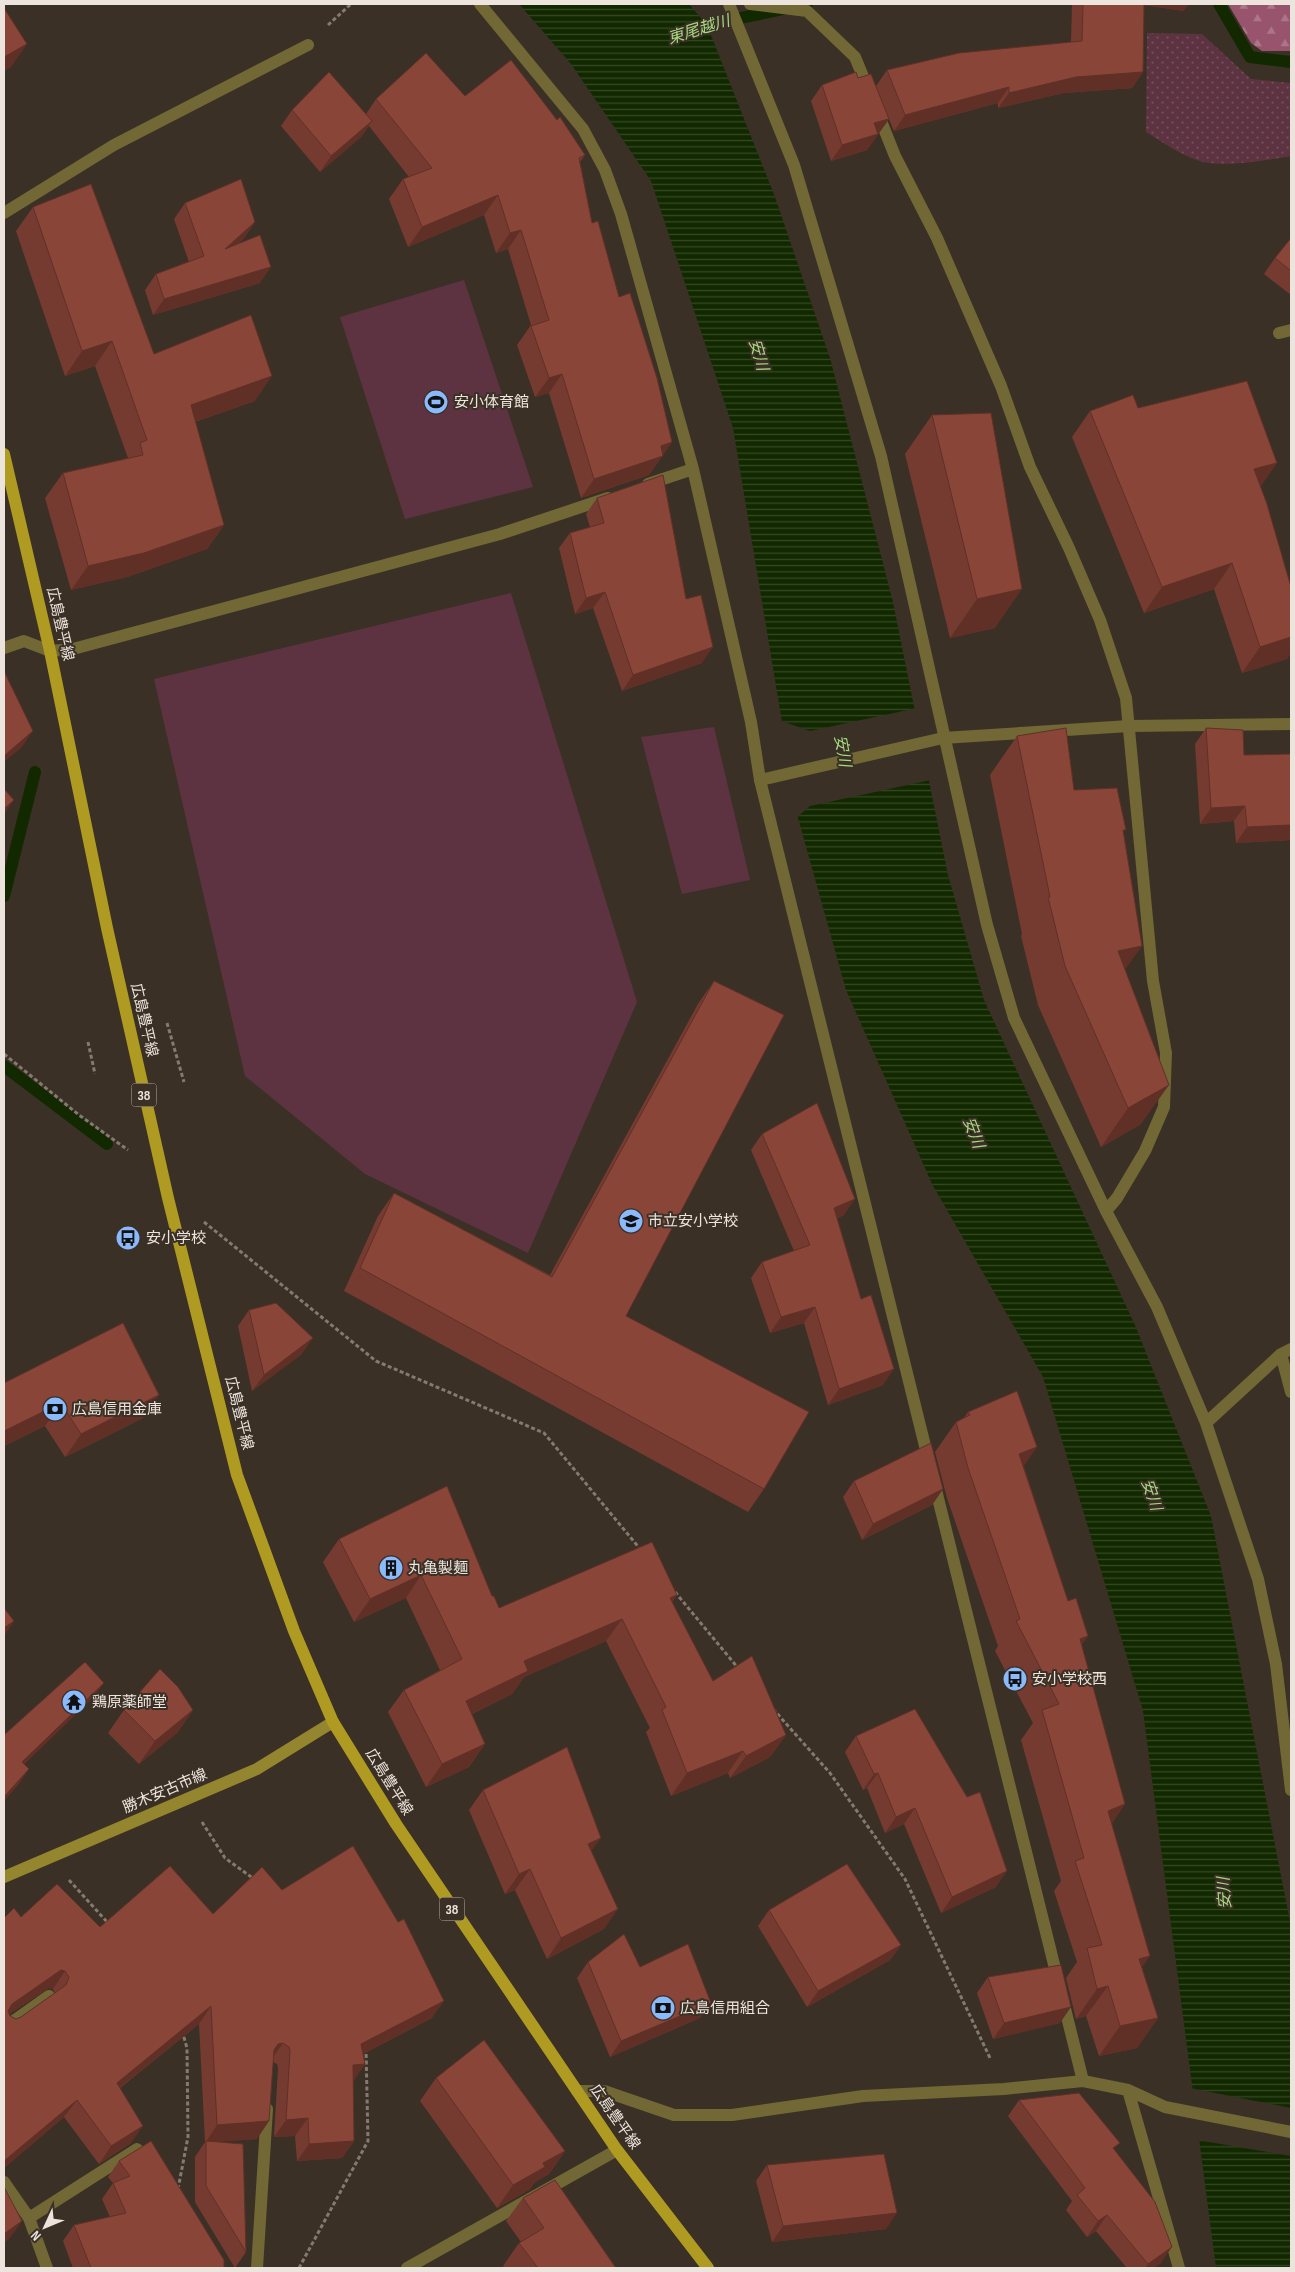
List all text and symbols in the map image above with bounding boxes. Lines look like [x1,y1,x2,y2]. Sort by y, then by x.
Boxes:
water label: 東尾越川 [666,11,734,48]
water label: 安川 [744,337,772,375]
sports icon: 安小体育館 [423,389,449,415]
place label: 安小体育館 [454,393,529,412]
street label: 広島豊平線 [42,585,78,663]
water label: 安川 [830,734,854,770]
street label: 広島豊平線 [126,981,162,1059]
road number: 38 [132,1084,156,1106]
water label: 安川 [958,1115,988,1153]
school or university icon: 市立安小学校 [618,1208,644,1234]
place label: 市立安小学校 [648,1212,738,1231]
bus stop icon: 安小学校 [115,1225,141,1251]
place label: 安小学校 [146,1229,206,1248]
street label: 広島豊平線 [221,1374,257,1452]
bank icon: 広島信用金庫 [42,1396,68,1422]
place label: 広島信用金庫 [72,1400,162,1419]
water label: 安川 [1137,1477,1166,1515]
building icon: 丸亀製麺 [378,1555,404,1581]
place label: 丸亀製麺 [408,1559,468,1578]
bus stop icon: 安小学校西 [1002,1666,1028,1692]
place label: 安小学校西 [1032,1670,1107,1689]
temple icon: 鶏原薬師堂 [61,1689,87,1715]
place label: 鶏原薬師堂 [92,1693,167,1712]
street label: 広島豊平線 [361,1745,417,1819]
street label: 勝木安古市線 [120,1765,210,1817]
water label: 安川 [1214,1874,1236,1910]
road number: 38 [440,1898,464,1920]
bank icon: 広島信用組合 [650,1995,676,2021]
place label: 広島信用組合 [680,1999,770,2018]
street label: 広島豊平線 [586,2081,644,2153]
north arrow [20,2202,70,2252]
text: N [27,2227,45,2244]

